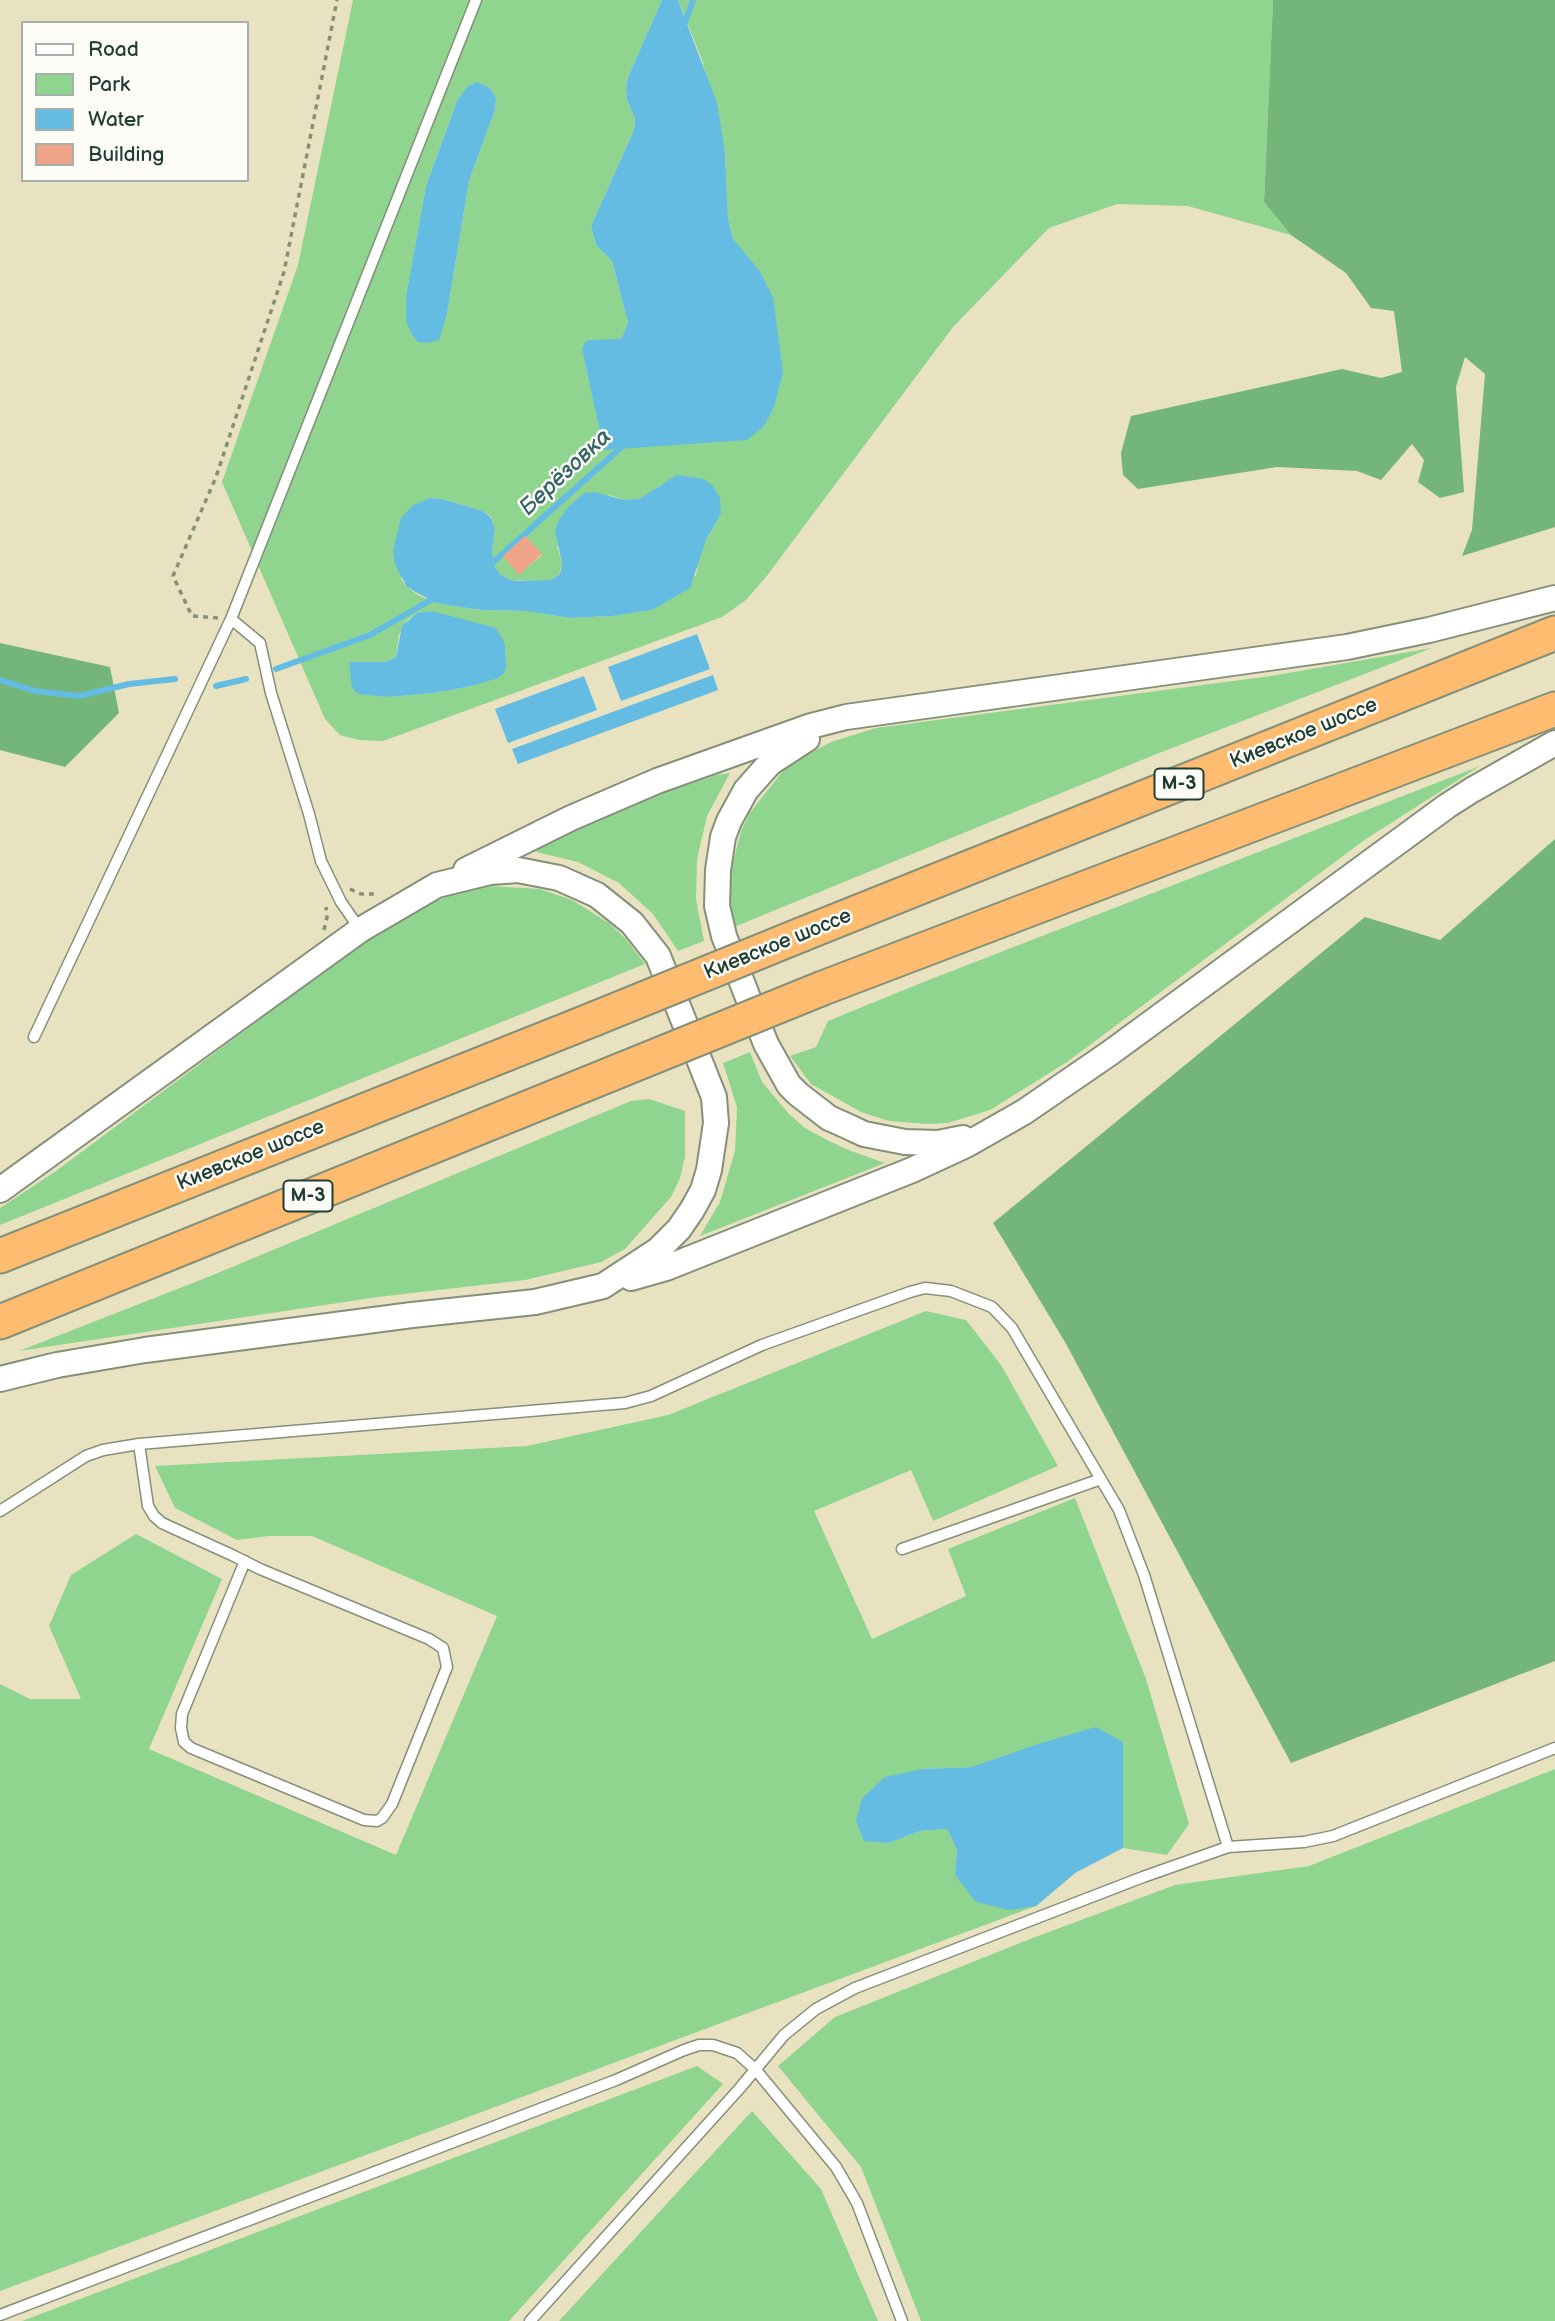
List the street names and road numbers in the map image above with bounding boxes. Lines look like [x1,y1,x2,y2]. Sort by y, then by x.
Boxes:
street label: Киевское шоссе [1227,693,1381,775]
road number: М-3 [1154,768,1204,800]
street label: Киевское шоссе [701,904,855,986]
street label: Киевское шоссе [174,1115,328,1197]
road number: М-3 [284,1180,332,1212]

